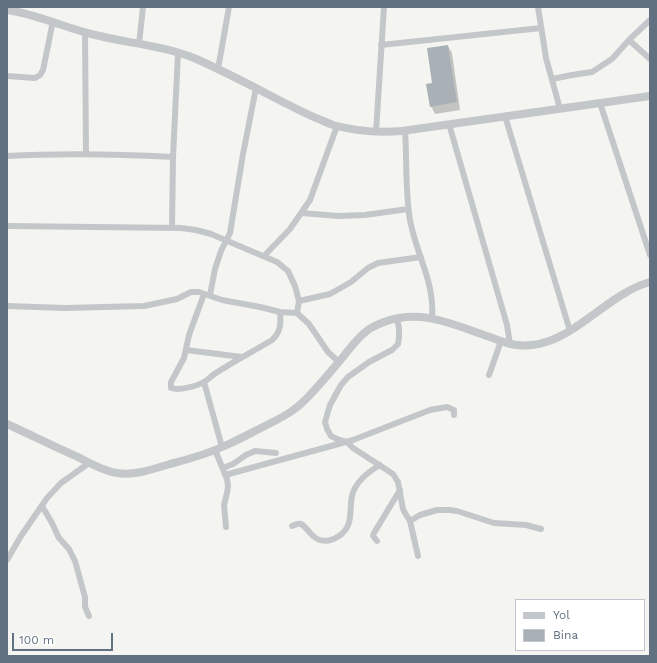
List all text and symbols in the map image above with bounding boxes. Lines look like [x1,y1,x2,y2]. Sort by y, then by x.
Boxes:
legend [515,599,645,651]
text: Yol [553,608,570,622]
scale bar [14,625,115,651]
text: Bina [553,628,578,642]
text: 100 m [19,633,54,647]

